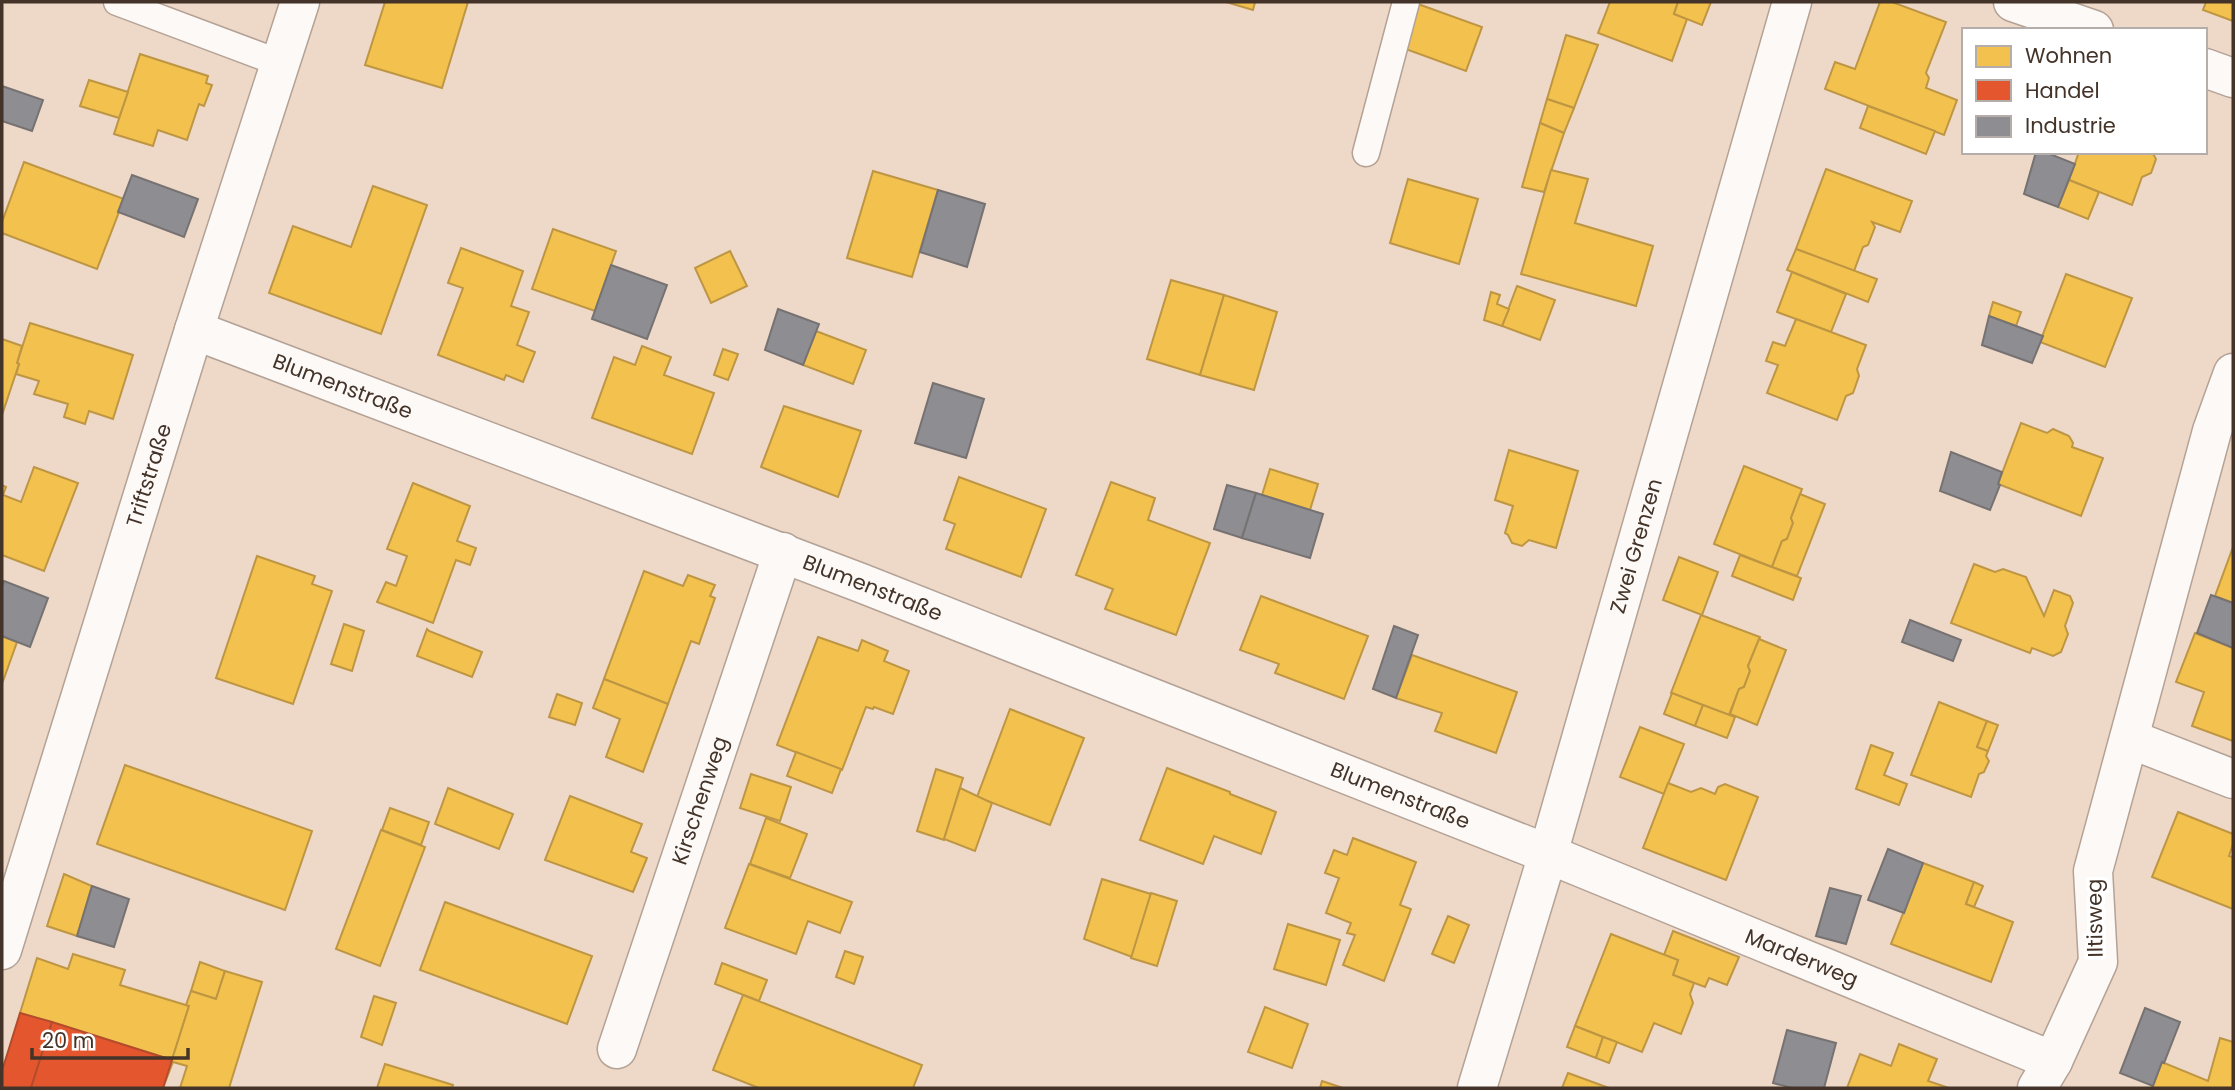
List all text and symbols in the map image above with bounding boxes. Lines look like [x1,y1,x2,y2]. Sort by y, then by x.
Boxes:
legend [1962,28,2207,154]
text: Wohnen [2025,41,2112,70]
text: Handel [2025,76,2100,105]
text: Industrie [2025,111,2116,140]
street label: Blumenstraße [269,346,417,426]
street label: Triftstraße [119,420,178,530]
street label: Zwei Grenzen [1603,475,1669,617]
street label: Blumenstraße [799,547,947,628]
street label: Kirschenweg [665,732,734,868]
street label: Blumenstraße [1326,755,1474,836]
street label: Iltisweg [2079,878,2110,958]
street label: Marderweg [1741,921,1863,994]
scale bar [32,1016,187,1060]
text: 20 m [42,1026,95,1055]

